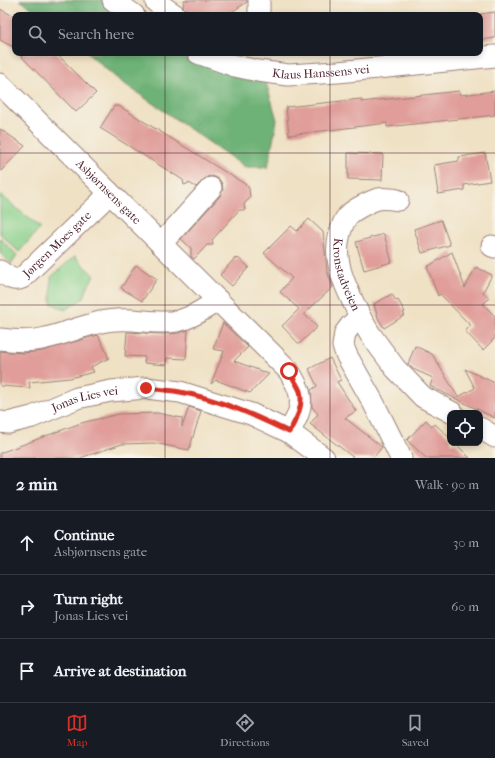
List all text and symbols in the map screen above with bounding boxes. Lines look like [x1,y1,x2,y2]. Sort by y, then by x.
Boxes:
search box [12,12,483,56]
icon: search [26,23,48,45]
text: Search here [58,25,134,43]
street label: Klaus Hanssens vei [271,62,371,82]
street label: Asbjørnsens gate [72,156,144,227]
street label: Jørgen Moes gate [19,208,94,281]
street label: Kronstadveien [330,237,363,313]
route start [280,362,298,380]
route end [137,379,155,397]
street label: Jonas Lies vei [48,383,119,415]
map controls [447,410,483,446]
button: locate [447,410,483,446]
text: 2 min [16,474,57,494]
text: Walk · 90 m [415,477,479,492]
text: Continue [54,526,114,544]
icon: ahead [16,532,38,554]
text: 30 m [453,535,479,550]
text: Asbjørnsens gate [54,544,147,559]
text: Turn right [54,590,123,608]
icon: right [16,596,38,618]
text: 60 m [451,599,479,614]
text: Jonas Lies vei [54,608,128,623]
icon: arrive [16,660,38,682]
text: Arrive at destination [54,662,186,680]
tab: Map [66,712,88,749]
tab: Directions [220,712,270,749]
tab: Saved [402,712,429,749]

